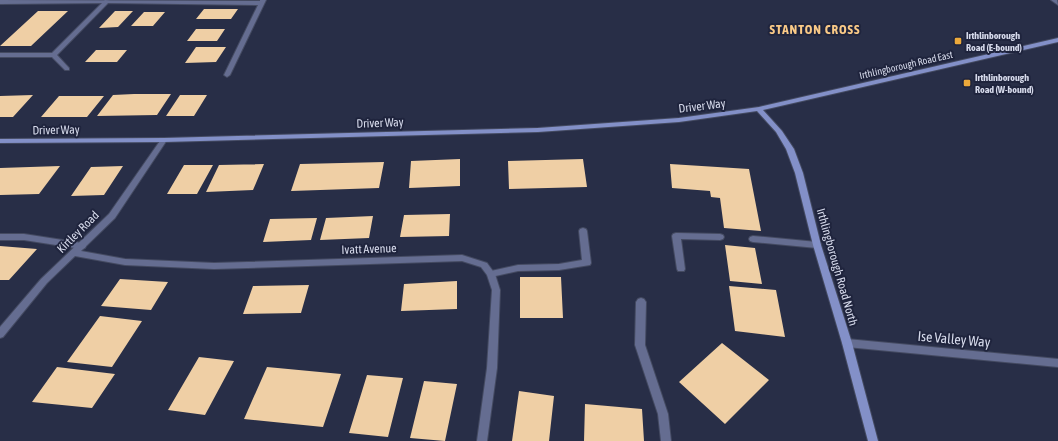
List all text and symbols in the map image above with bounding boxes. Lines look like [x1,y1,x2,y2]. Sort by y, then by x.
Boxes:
district label: STANTON CROSS [770,22,860,37]
place label: Irthlinborough Road (E-bound) [966,30,1022,53]
marker: Irthlinborough Road (E-bound) [953,36,963,46]
street label: Irthlingborough Road East [858,49,954,81]
place label: Irthlinborough Road (W-bound) [975,72,1034,95]
marker: Irthlinborough Road (W-bound) [962,78,972,88]
street label: Driver Way [678,96,726,116]
street label: Driver Way [356,115,404,131]
street label: Driver Way [32,123,80,137]
street label: Irthlingborough Road North [814,207,860,327]
street label: Kirtley Road [54,208,102,256]
street label: Ivatt Avenue [341,241,397,257]
street label: Ise Valley Way [917,328,991,350]

